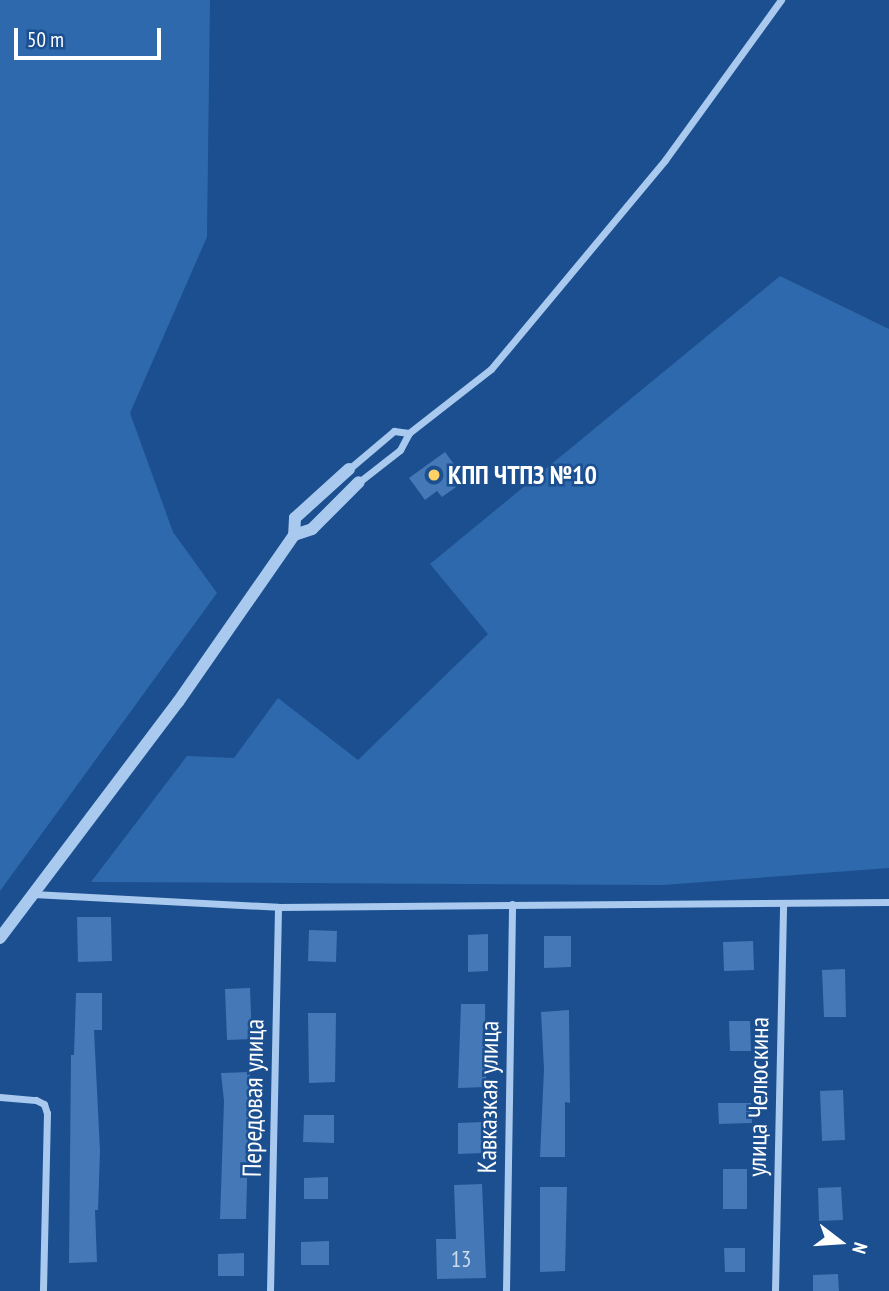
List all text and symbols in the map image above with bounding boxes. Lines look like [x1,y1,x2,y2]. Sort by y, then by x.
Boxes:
scale bar [18,14,164,58]
text: 50 m [27,26,64,53]
place label: КПП ЧТПЗ №10 [448,459,597,491]
marker: КПП ЧТПЗ №10 [426,467,442,483]
street label: улица Челюскина [741,1017,775,1177]
street label: Передовая улица [236,1019,270,1177]
street label: Кавказкая улица [471,1020,505,1174]
north arrow [805,1207,875,1277]
text: N [847,1240,873,1257]
house number: 13 [451,1245,471,1273]

